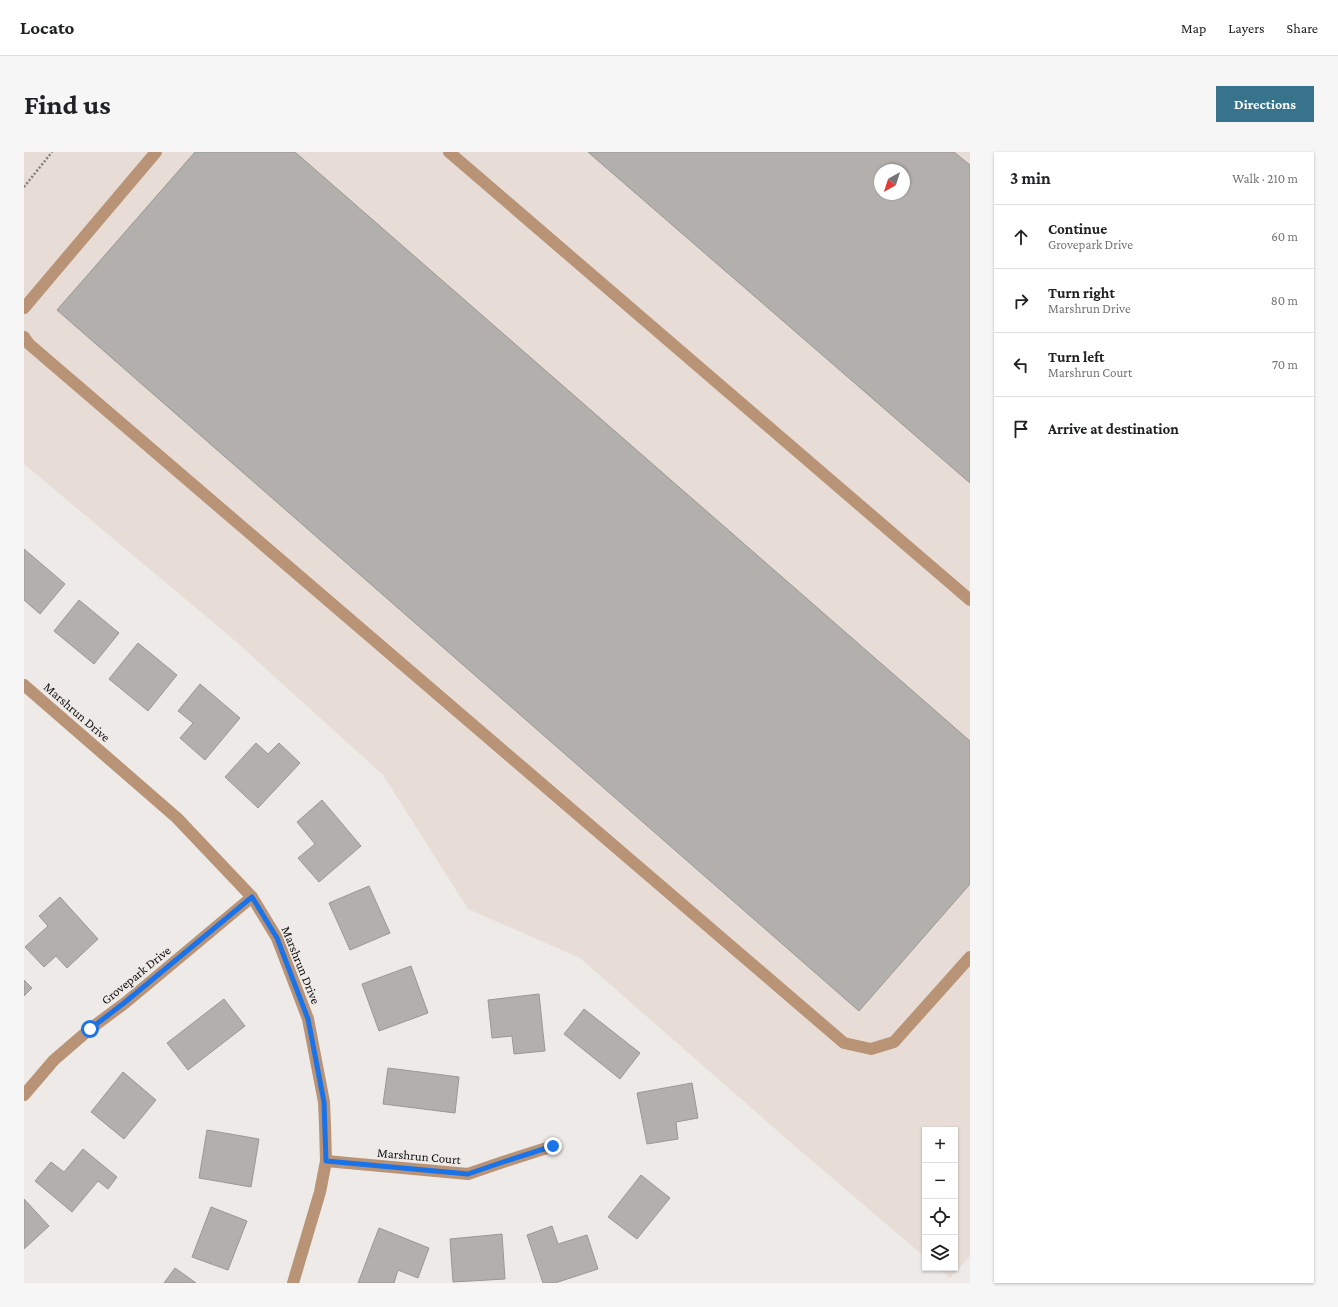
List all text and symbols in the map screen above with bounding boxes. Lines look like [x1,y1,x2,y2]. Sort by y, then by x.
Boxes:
text: Locato [20,17,74,38]
text: Map [1181,20,1206,36]
text: Layers [1228,20,1265,36]
text: Share [1287,20,1318,36]
button: Directions [1216,86,1314,122]
text: Find us [24,89,111,120]
north arrow [874,164,910,200]
text: 3 min [1010,169,1051,188]
text: Walk · 210 m [1232,171,1298,186]
text: Continue [1048,221,1107,237]
icon: ahead [1010,226,1032,248]
text: 60 m [1271,229,1298,244]
text: Grovepark Drive [1048,237,1133,252]
text: Turn right [1048,285,1115,301]
icon: right [1010,290,1032,312]
text: 80 m [1271,293,1298,308]
text: Marshrun Drive [1048,301,1131,316]
text: Turn left [1048,349,1104,365]
icon: left [1010,354,1032,376]
text: 70 m [1272,357,1298,372]
text: Marshrun Court [1048,365,1132,380]
icon: arrive [1010,418,1032,440]
text: Arrive at destination [1048,421,1179,437]
street label: Marshrun Drive [41,679,113,745]
street label: Marshrun Drive [279,924,324,1006]
street label: Grovepark Drive [98,942,174,1008]
route start [81,1020,99,1038]
map controls [922,1127,958,1271]
button: + [922,1127,958,1163]
route end [544,1137,562,1155]
street label: Marshrun Court [376,1145,462,1167]
button: − [922,1163,958,1199]
button: locate [922,1199,958,1235]
button: layers [922,1235,958,1271]

